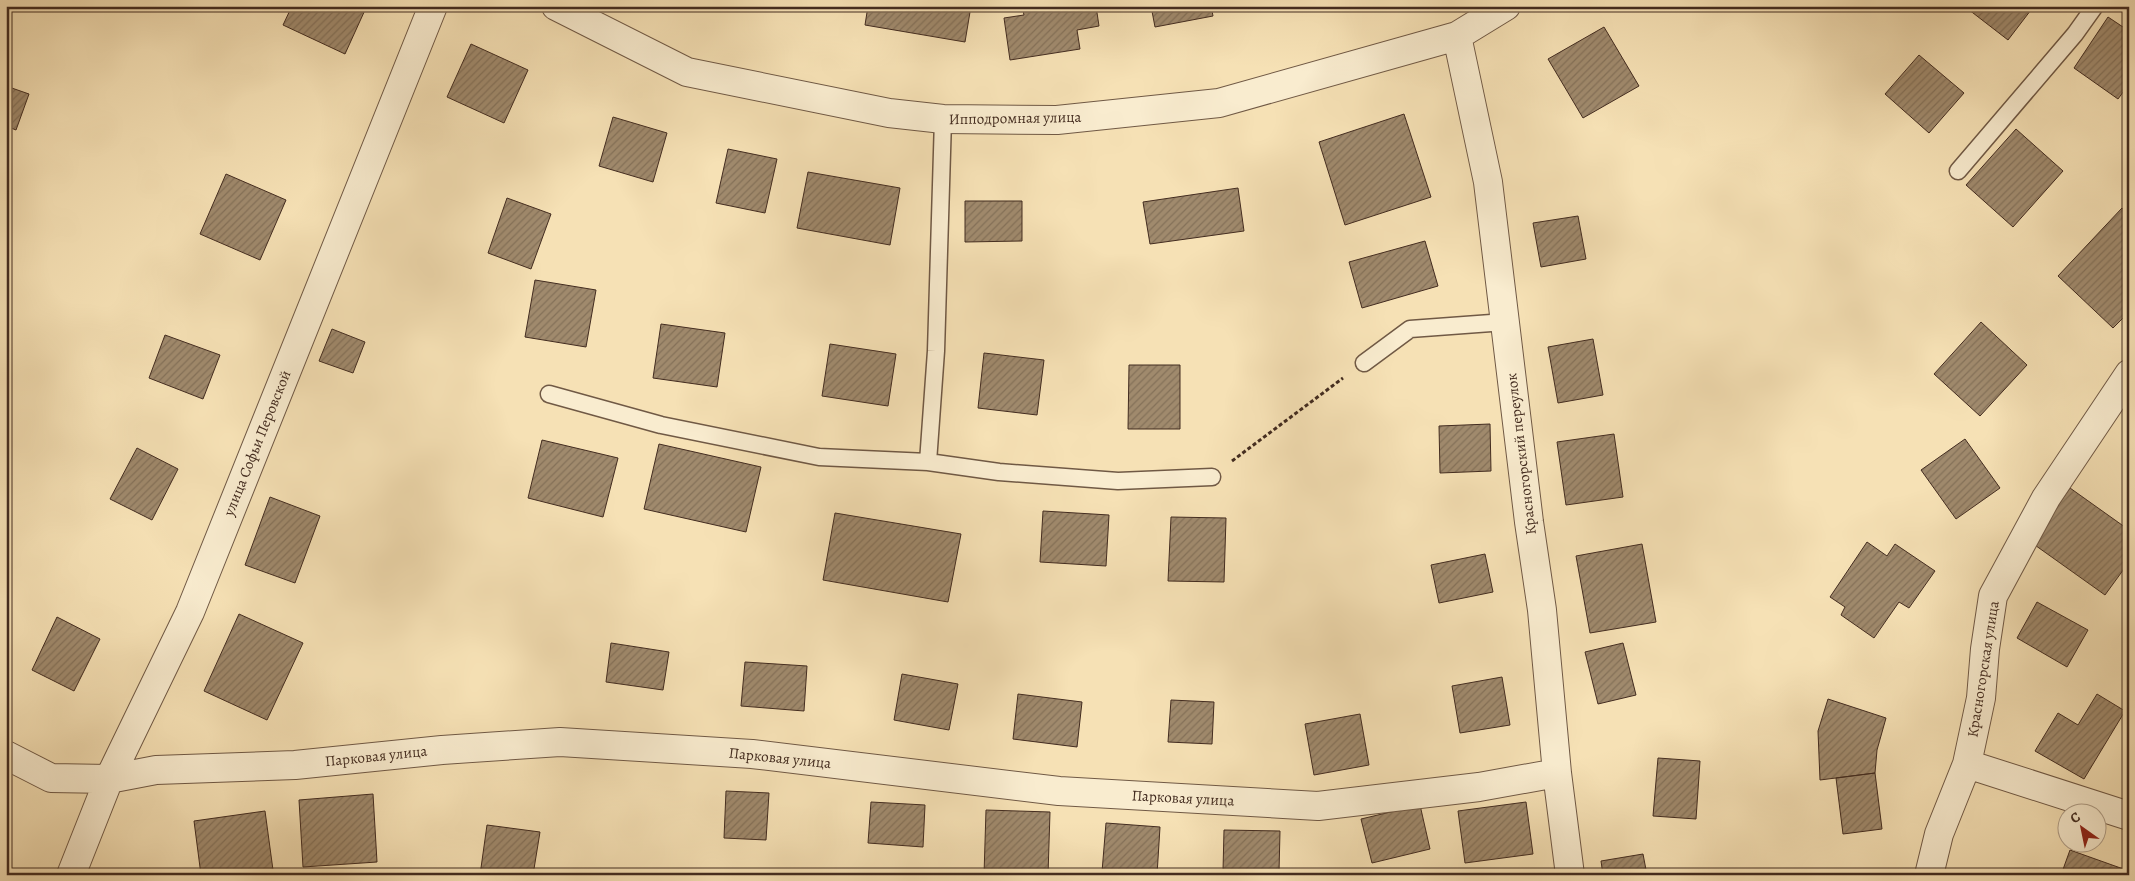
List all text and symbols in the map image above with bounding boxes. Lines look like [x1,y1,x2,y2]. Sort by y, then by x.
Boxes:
street label: Ипподромная улица [948,107,1082,129]
street label: улица Софьи Перовской [218,367,295,520]
street label: Красногорский переулок [1501,372,1541,536]
street label: Красногорская улица [1962,599,2004,739]
street label: Парковая улица [324,741,428,771]
street label: Парковая улица [728,743,832,773]
street label: Парковая улица [1131,785,1235,811]
north arrow [2058,804,2108,854]
text: С [2066,807,2084,828]

